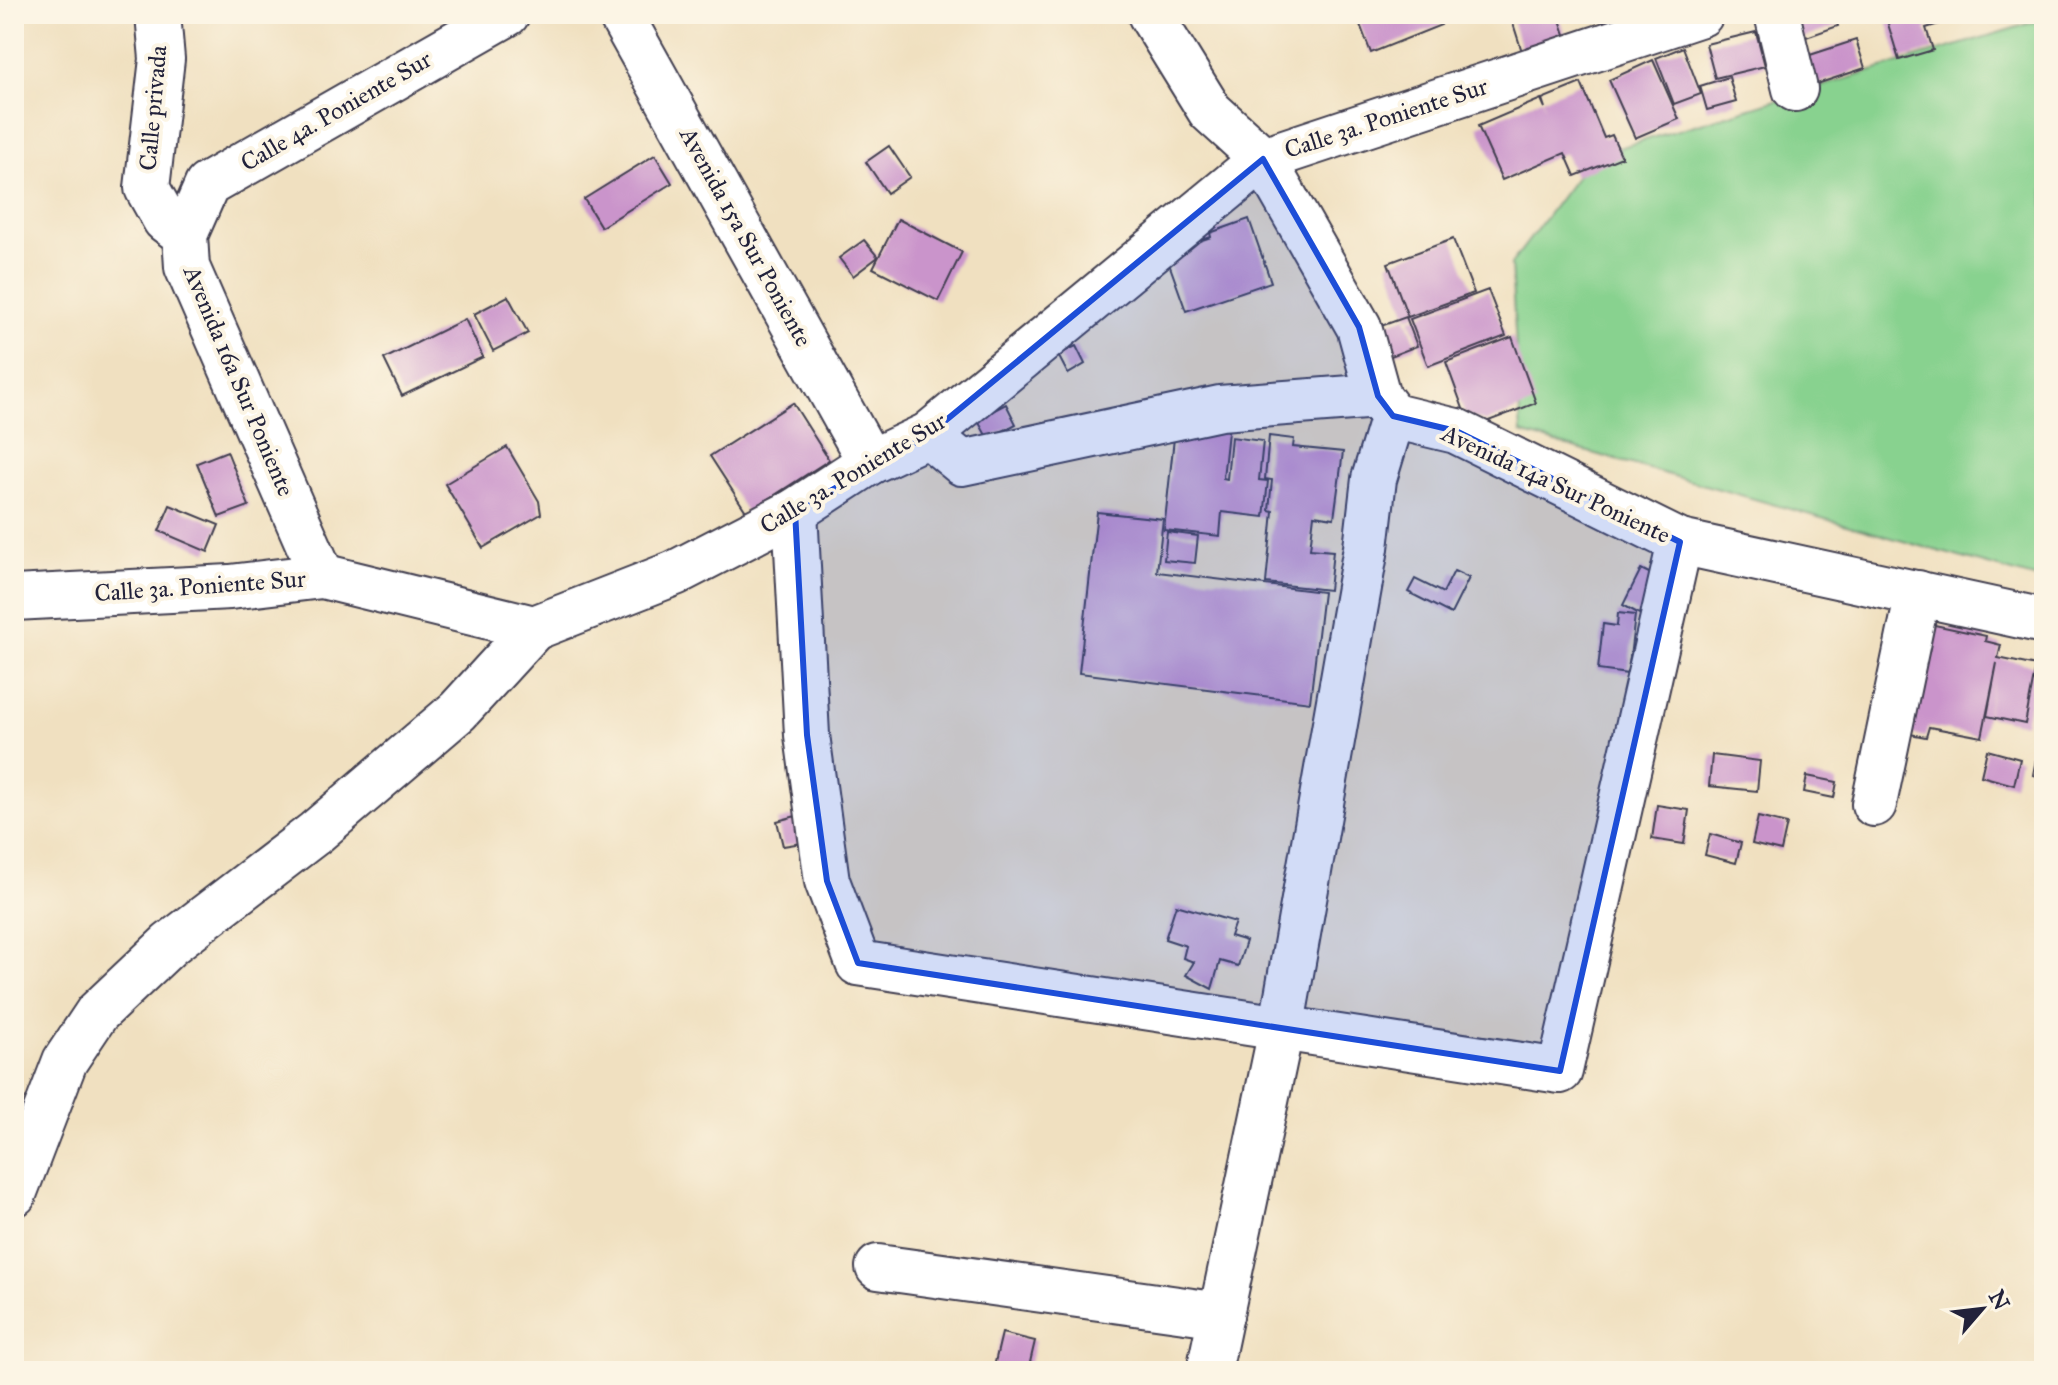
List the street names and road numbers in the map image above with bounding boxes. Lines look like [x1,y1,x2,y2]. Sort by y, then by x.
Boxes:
street label: Calle privada [133,43,173,172]
street label: Calle 4a. Poniente Sur [235,44,437,178]
street label: Calle 3a. Poniente Sur [1281,71,1491,165]
street label: Avenida 15a Sur Poniente [673,121,819,352]
street label: Avenida 16a Sur Poniente [176,260,301,501]
street label: Calle 3a. Poniente Sur [754,406,952,540]
street label: Avenida 14a Sur Poniente [1436,417,1675,550]
street label: Calle 3a. Poniente Sur [93,564,307,608]

